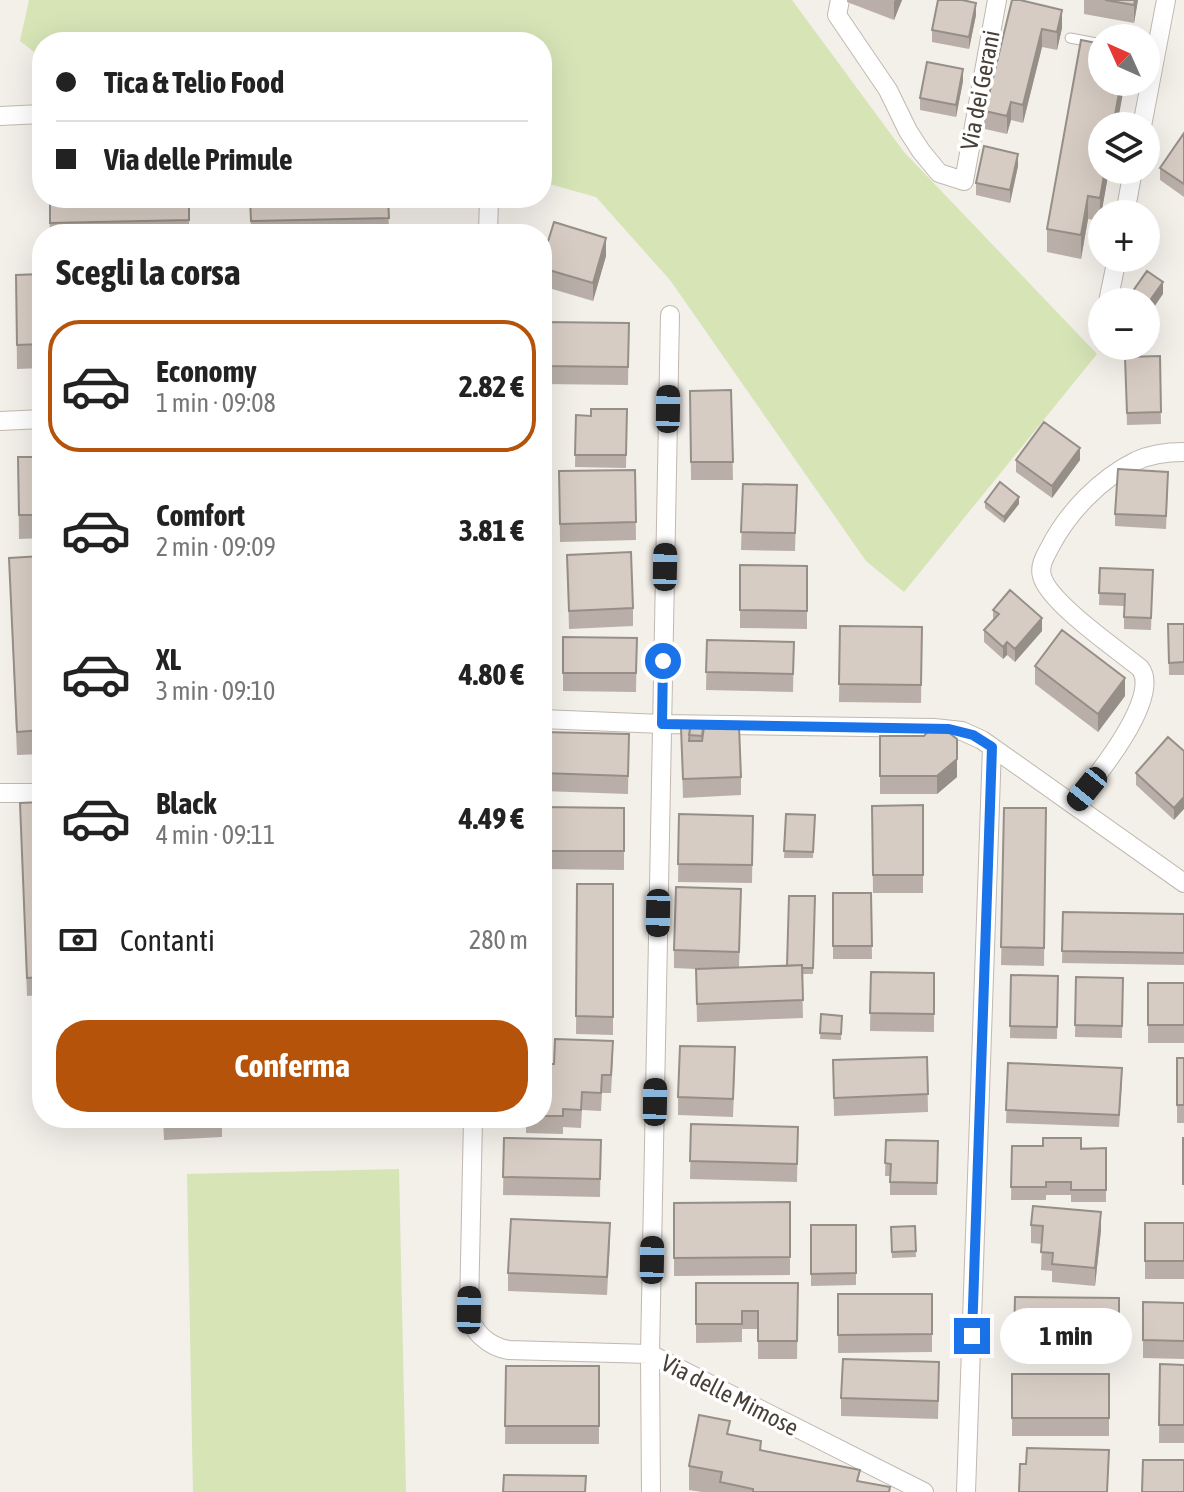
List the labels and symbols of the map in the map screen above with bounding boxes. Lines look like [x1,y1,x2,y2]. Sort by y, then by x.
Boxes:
north arrow [1088,24,1160,96]
street label: Via dei Gerani [955,28,1005,152]
car [656,385,680,433]
car [653,543,677,591]
route start [645,643,681,679]
car [1063,763,1111,815]
car [646,889,670,937]
car [643,1078,667,1126]
car [640,1236,664,1284]
car [457,1286,481,1334]
callout: 1 min [1000,1308,1132,1364]
route end [954,1318,990,1354]
street label: Via delle Mimose [657,1349,803,1441]

